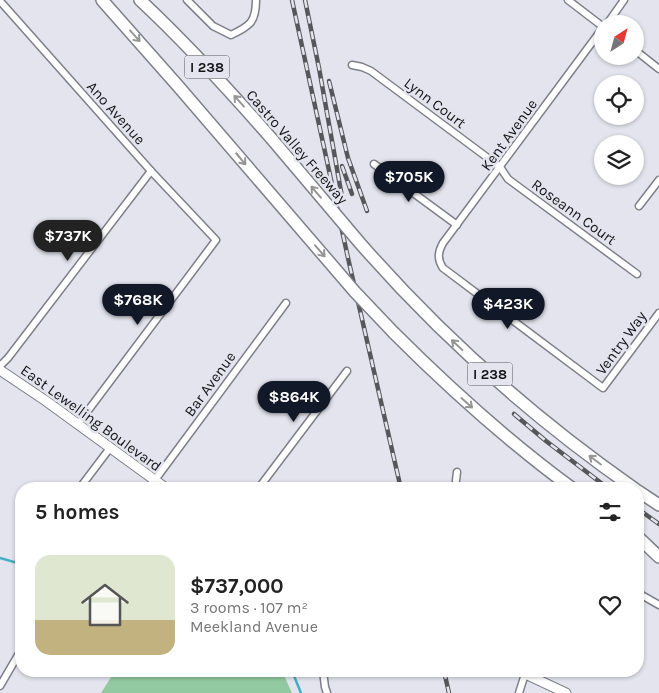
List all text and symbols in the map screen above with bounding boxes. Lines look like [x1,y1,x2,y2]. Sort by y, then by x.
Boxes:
north arrow [594,15,644,65]
map controls [594,15,644,185]
one-way arrow [129,30,140,43]
road number: I 238 [184,56,230,78]
street label: Lynn Court [401,74,470,132]
button: locate [594,75,644,125]
street label: Ano Avenue [83,78,149,148]
street label: Castro Valley Freeway [242,86,352,208]
one-way arrow [233,95,244,108]
street label: Kent Avenue [477,96,541,174]
button: layers [594,135,644,185]
one-way arrow [235,152,246,165]
pin: $705K [374,160,444,203]
text: $705K [385,167,433,186]
street label: Roseann Court [528,175,620,249]
one-way arrow [310,186,322,199]
pin: $737K [33,220,103,262]
text: $737K [44,226,92,245]
one-way arrow [314,245,325,258]
pin: $768K [103,284,173,326]
pin: $423K [473,288,543,330]
text: $768K [113,290,163,309]
text: $423K [483,294,533,313]
street label: Ventry Way [592,308,650,378]
one-way arrow [451,339,464,351]
street label: Bar Avenue [180,348,240,420]
street label: East Lewelling Boulevard [17,361,165,475]
road number: I 238 [468,362,512,386]
pin: $864K [259,380,329,423]
text: $864K [268,387,320,406]
one-way arrow [461,397,474,409]
one-way arrow [589,455,602,466]
icon: filters [596,498,624,526]
text: 5 homes [35,500,120,524]
text: $737,000 [190,574,284,598]
icon: home [75,575,135,635]
icon: heart [596,591,624,619]
text: 3 rooms · 107 m² [190,598,308,617]
text: Meekland Avenue [190,617,318,636]

